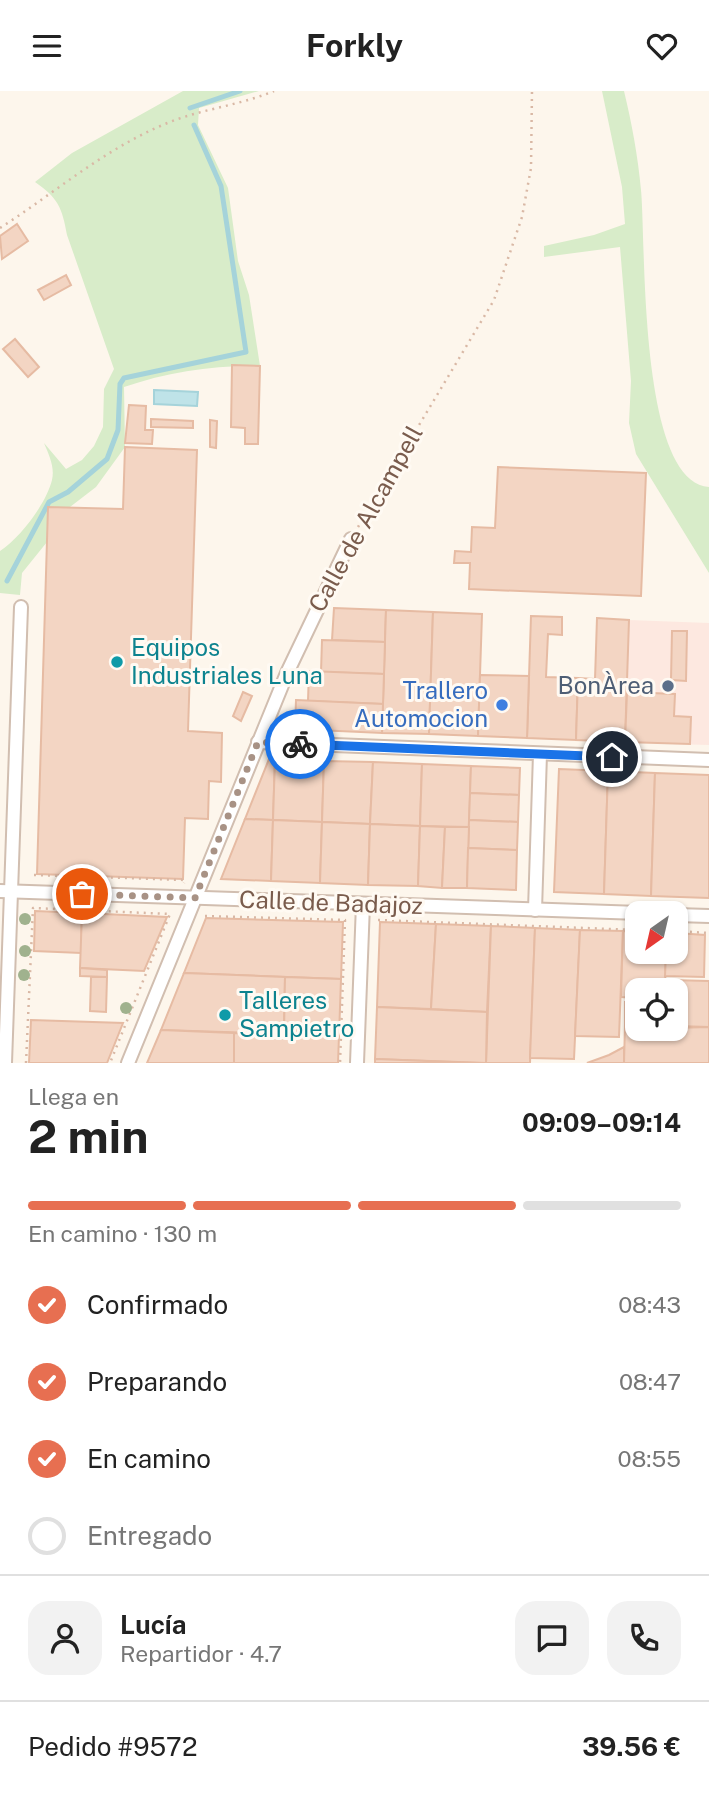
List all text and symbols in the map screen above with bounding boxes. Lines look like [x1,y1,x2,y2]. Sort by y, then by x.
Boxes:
icon: menu [28,27,66,65]
text: Forkly [306,27,403,64]
icon: heart [643,27,681,65]
street label: Calle de Alcampell [302,421,428,616]
place label: Equipos Industriales Luna [131,633,323,689]
marker: Equipos Industriales Luna [109,654,125,670]
place label: BonÀrea [557,671,654,699]
place label: Trallero Automocion [354,676,488,732]
marker: BonÀrea [660,678,676,694]
marker: Trallero Automocion [494,697,510,713]
courier [265,709,335,779]
icon: bike [281,725,319,763]
pin [582,727,642,787]
icon: home [593,738,631,776]
pin [52,864,112,924]
icon: bag [63,875,101,913]
street label: Calle de Badajoz [239,885,423,919]
north arrow [625,901,688,964]
map controls [625,901,688,1041]
button: locate [625,978,688,1041]
place label: Talleres Sampietro [239,986,354,1042]
marker: Talleres Sampietro [217,1007,233,1023]
text: Llega en [28,1083,119,1110]
text: 09:09–09:14 [522,1107,681,1138]
text: 2 min [28,1109,148,1163]
text: En camino · 130 m [28,1220,217,1247]
icon: check [28,1286,66,1324]
text: Confirmado [87,1289,228,1320]
text: 08:43 [618,1291,681,1318]
icon: check [28,1363,66,1401]
text: Preparando [87,1366,227,1397]
text: 08:47 [619,1368,681,1395]
icon: check [28,1440,66,1478]
text: En camino [87,1443,211,1474]
text: 08:55 [618,1445,681,1472]
text: Entregado [87,1520,212,1551]
button: person [28,1601,102,1675]
button: chat [515,1601,589,1675]
button: phone [607,1601,681,1675]
text: Lucía [120,1609,186,1640]
text: Repartidor · 4.7 [120,1640,282,1667]
text: Pedido #9572 [28,1731,197,1762]
text: 39.56 € [582,1731,681,1762]

